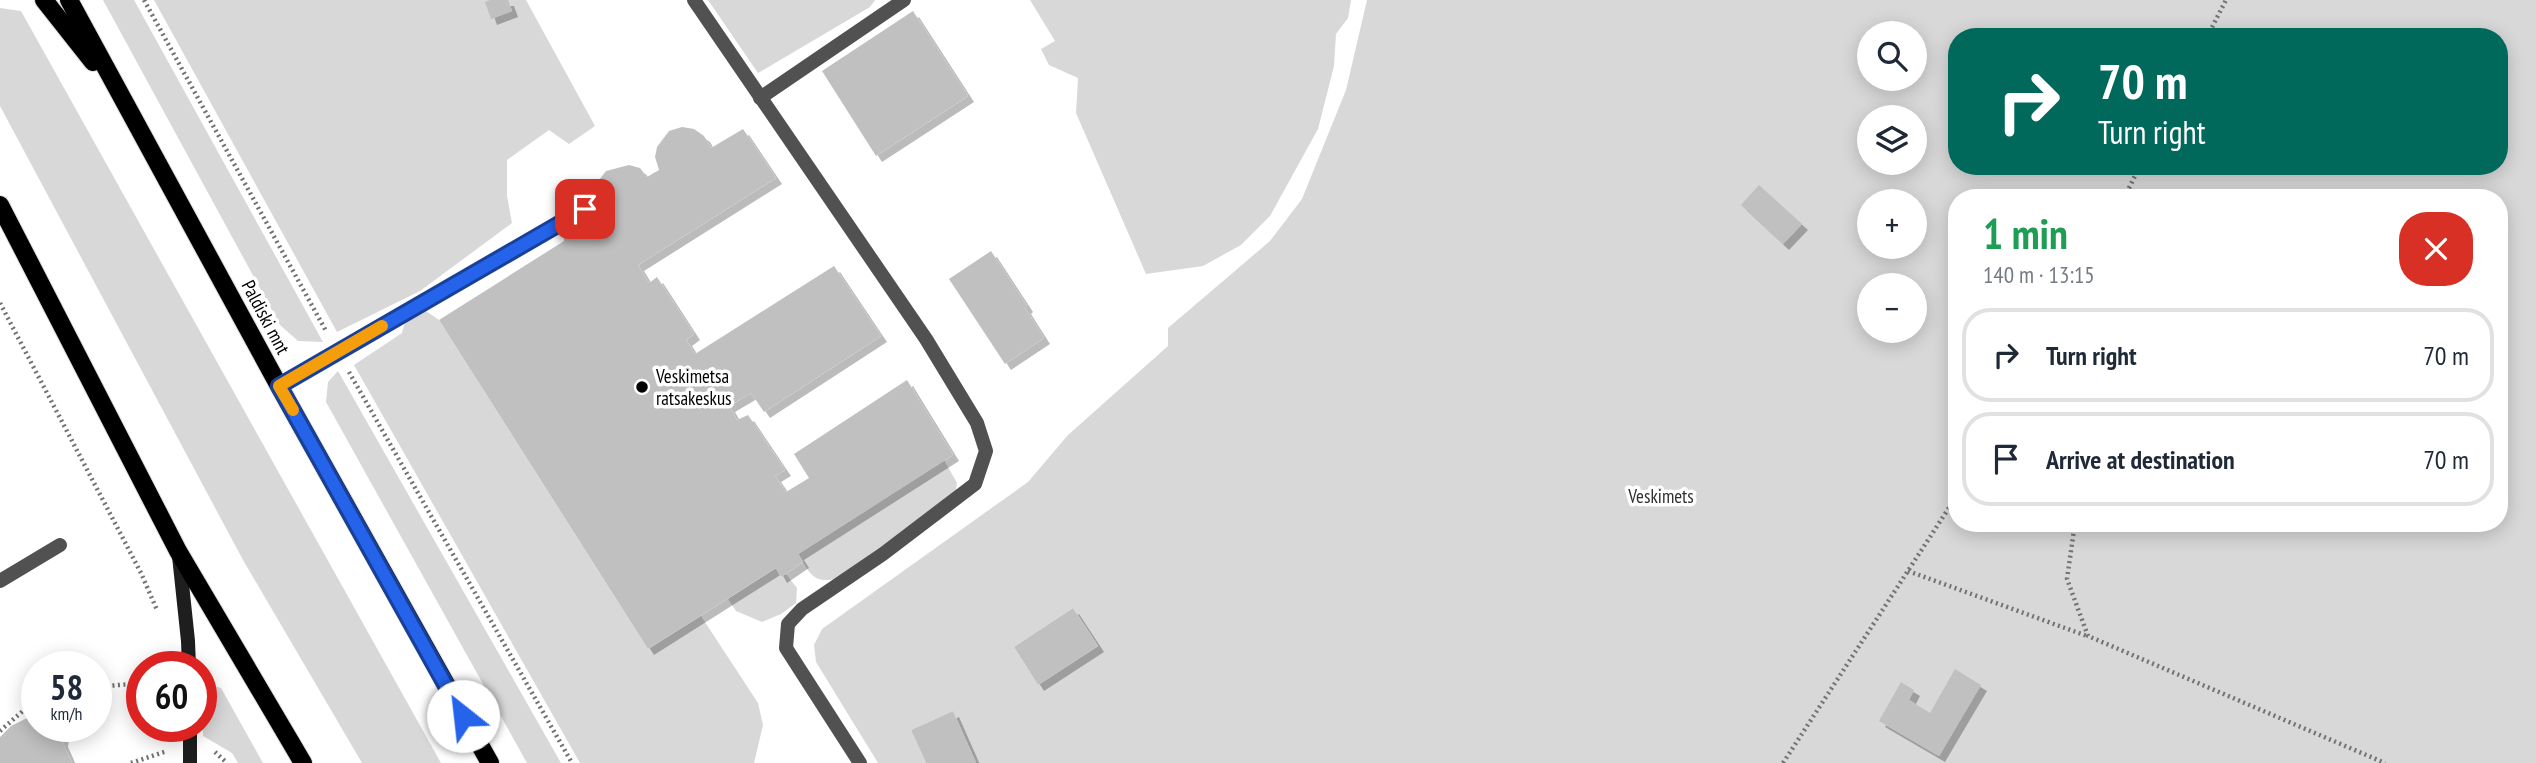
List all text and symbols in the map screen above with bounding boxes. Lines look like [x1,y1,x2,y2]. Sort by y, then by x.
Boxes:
map controls [1857,21,1927,343]
button: search [1857,21,1927,91]
text: 70 m [2098,49,2187,113]
icon: right [1983,56,2074,147]
button: layers [1857,105,1927,175]
text: Turn right [2098,111,2206,153]
pin [555,179,615,239]
button: + [1857,189,1927,259]
icon: arrive [566,190,604,228]
text: 1 min [1983,206,2068,261]
button: close [2399,212,2473,286]
text: 140 m · 13:15 [1983,260,2095,289]
button: − [1857,273,1927,343]
street label: Paldiski mnt [237,276,296,359]
icon: right [1987,336,2025,374]
text: Turn right [2046,339,2137,372]
text: 70 m [2423,339,2469,372]
place label: Veskimetsa ratsakeskus [655,364,732,410]
marker: Veskimetsa ratsakeskus [634,379,650,395]
icon: arrive [1987,440,2025,478]
text: Arrive at destination [2046,443,2235,476]
text: 70 m [2423,443,2469,476]
park label: Veskimets [1627,484,1694,508]
speed limit sign: 60 [126,651,217,742]
text: 58 [50,664,83,710]
position arrow [426,679,500,753]
text: km/h [51,702,82,725]

